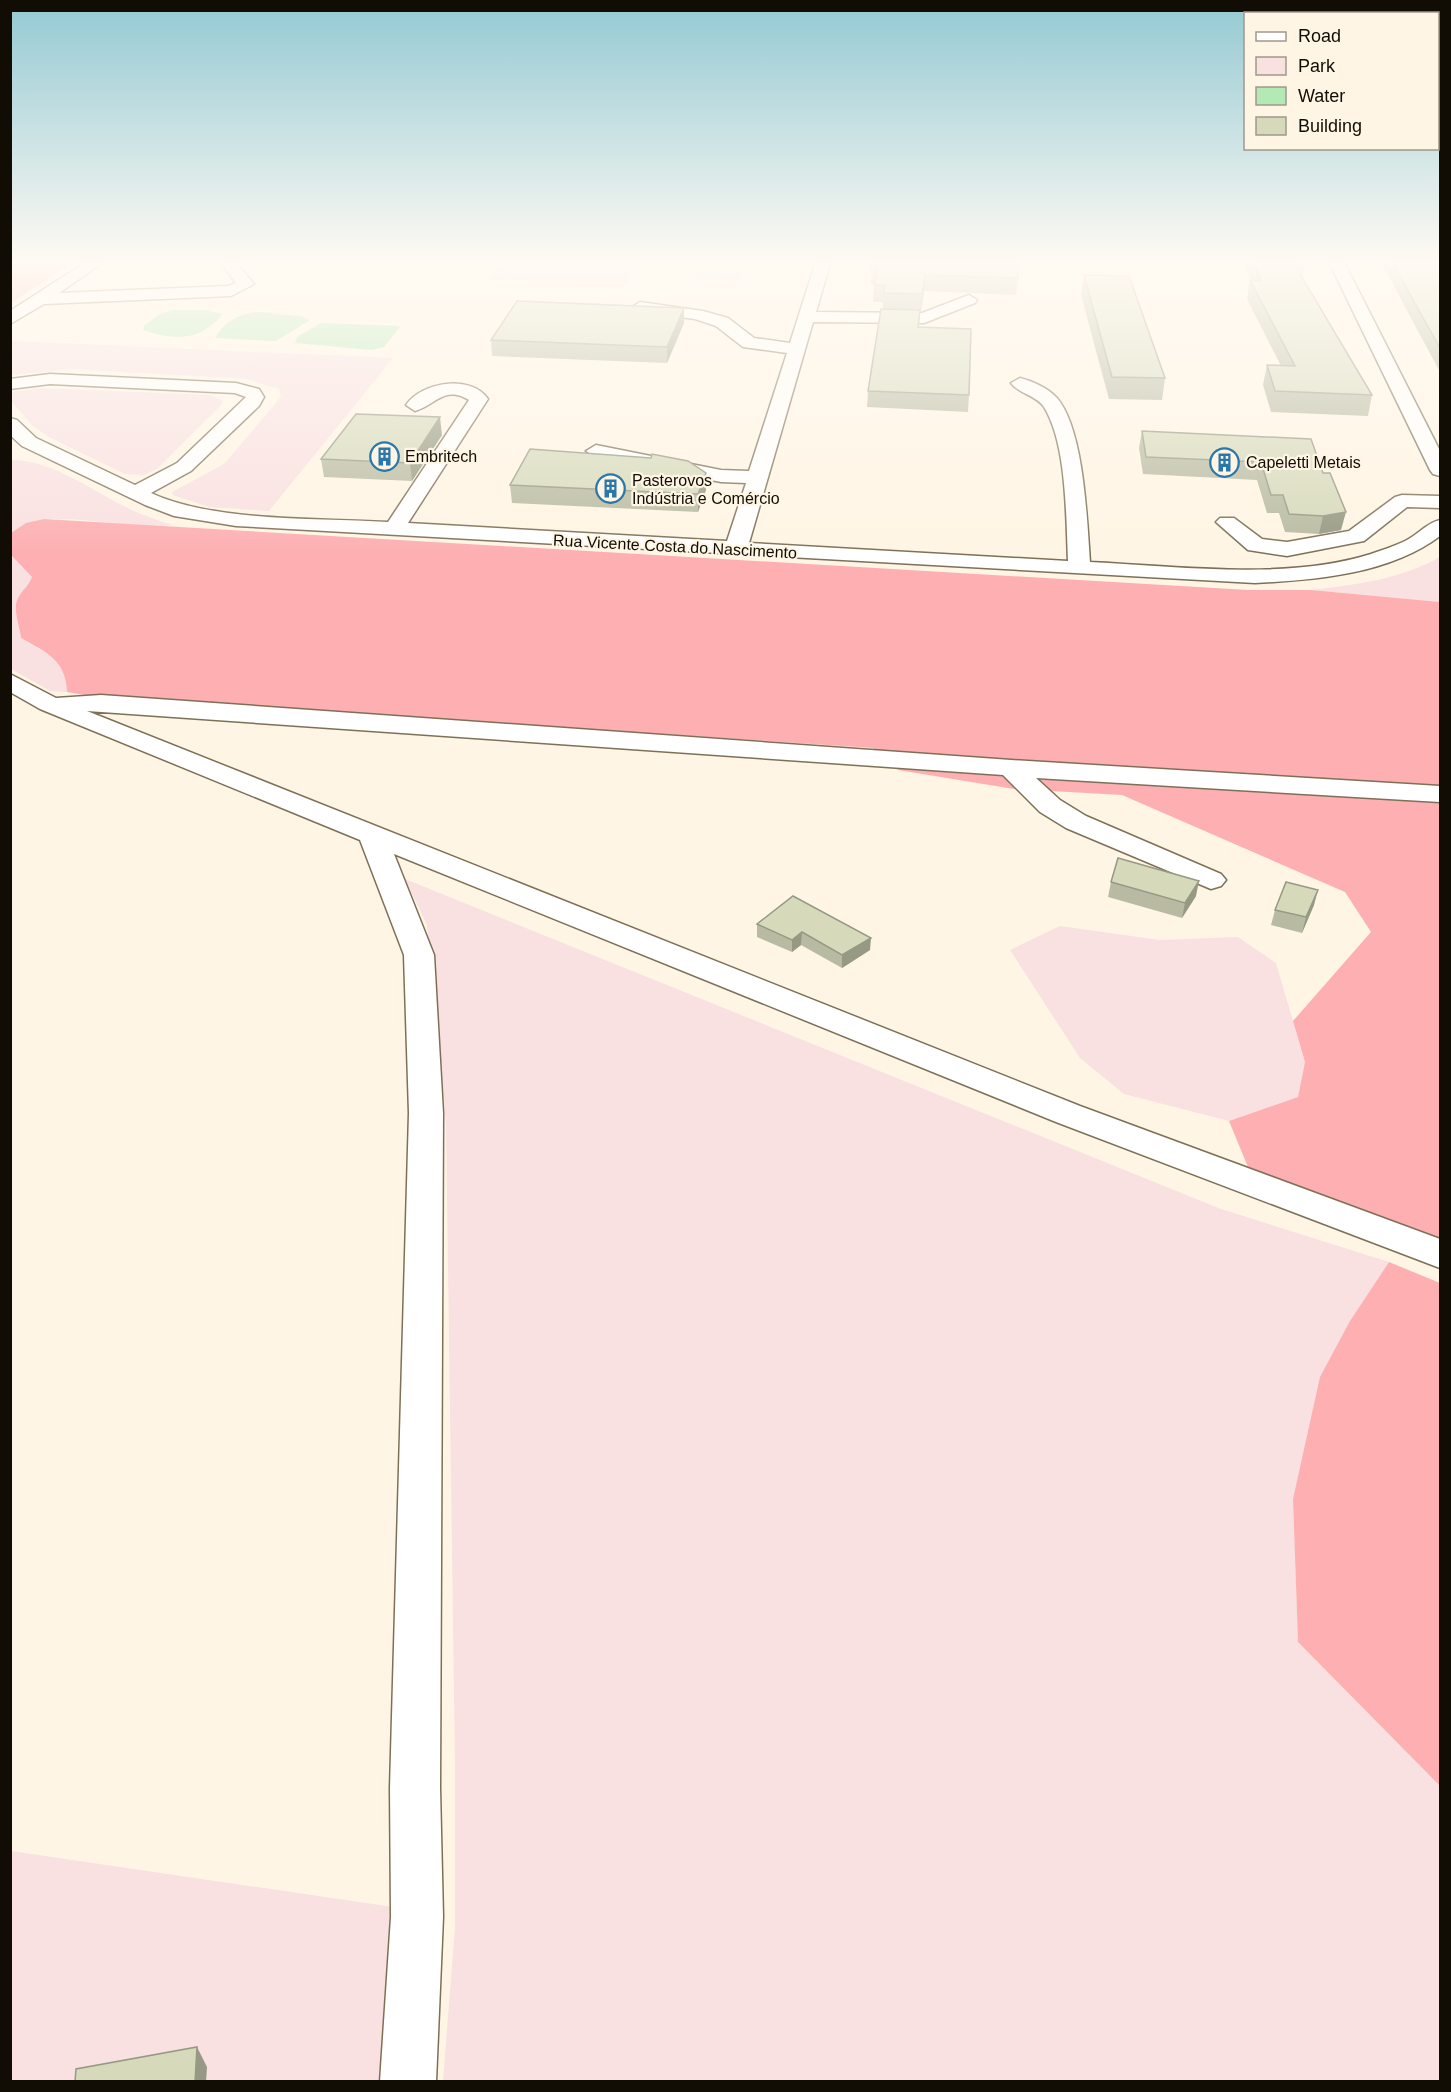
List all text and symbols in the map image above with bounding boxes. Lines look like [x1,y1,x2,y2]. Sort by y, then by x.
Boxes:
legend [1244,12,1439,150]
text: Road [1298,26,1341,46]
text: Park [1298,56,1336,76]
text: Water [1298,86,1345,106]
text: Building [1298,116,1362,136]
building icon: Embritech [368,440,400,472]
building icon: Capeletti Metais [1209,446,1241,478]
place label: Embritech [405,448,477,465]
place label: Capeletti Metais [1246,454,1361,471]
place label: Pasterovos Indústria e Comércio [632,472,780,507]
building icon: Pasterovos Indústria e Comércio [595,473,627,505]
street label: Rua Vicente Costa do Nascimento [553,532,797,561]

